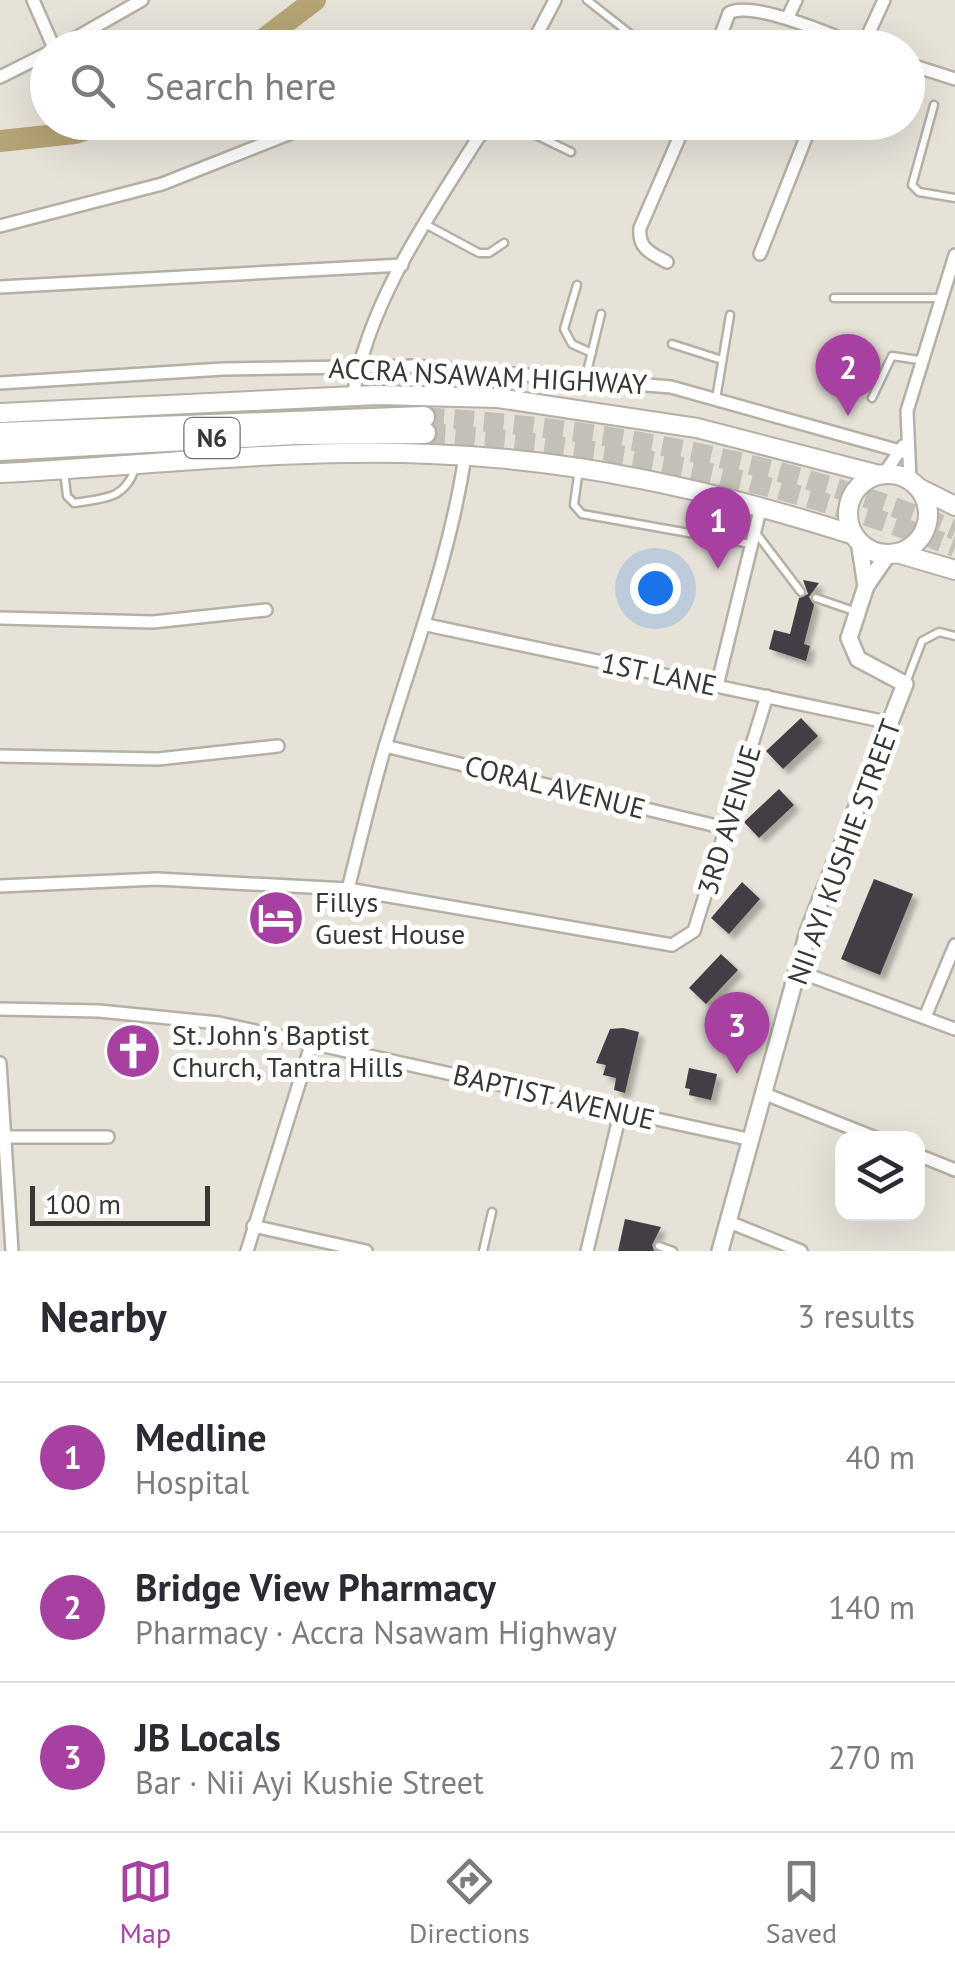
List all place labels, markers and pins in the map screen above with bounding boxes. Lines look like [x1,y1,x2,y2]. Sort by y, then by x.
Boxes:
pin: 2 [816,334,880,416]
pin: 1 [686,486,750,569]
place label: Fillys Guest House [315,883,465,952]
hotel icon: Fillys Guest House [246,888,306,948]
pin: 3 [704,992,770,1074]
place label: St. John's Baptist Church, Tantra Hills [172,1016,403,1085]
church icon: St. John's Baptist Church, Tantra Hills [103,1021,163,1081]

